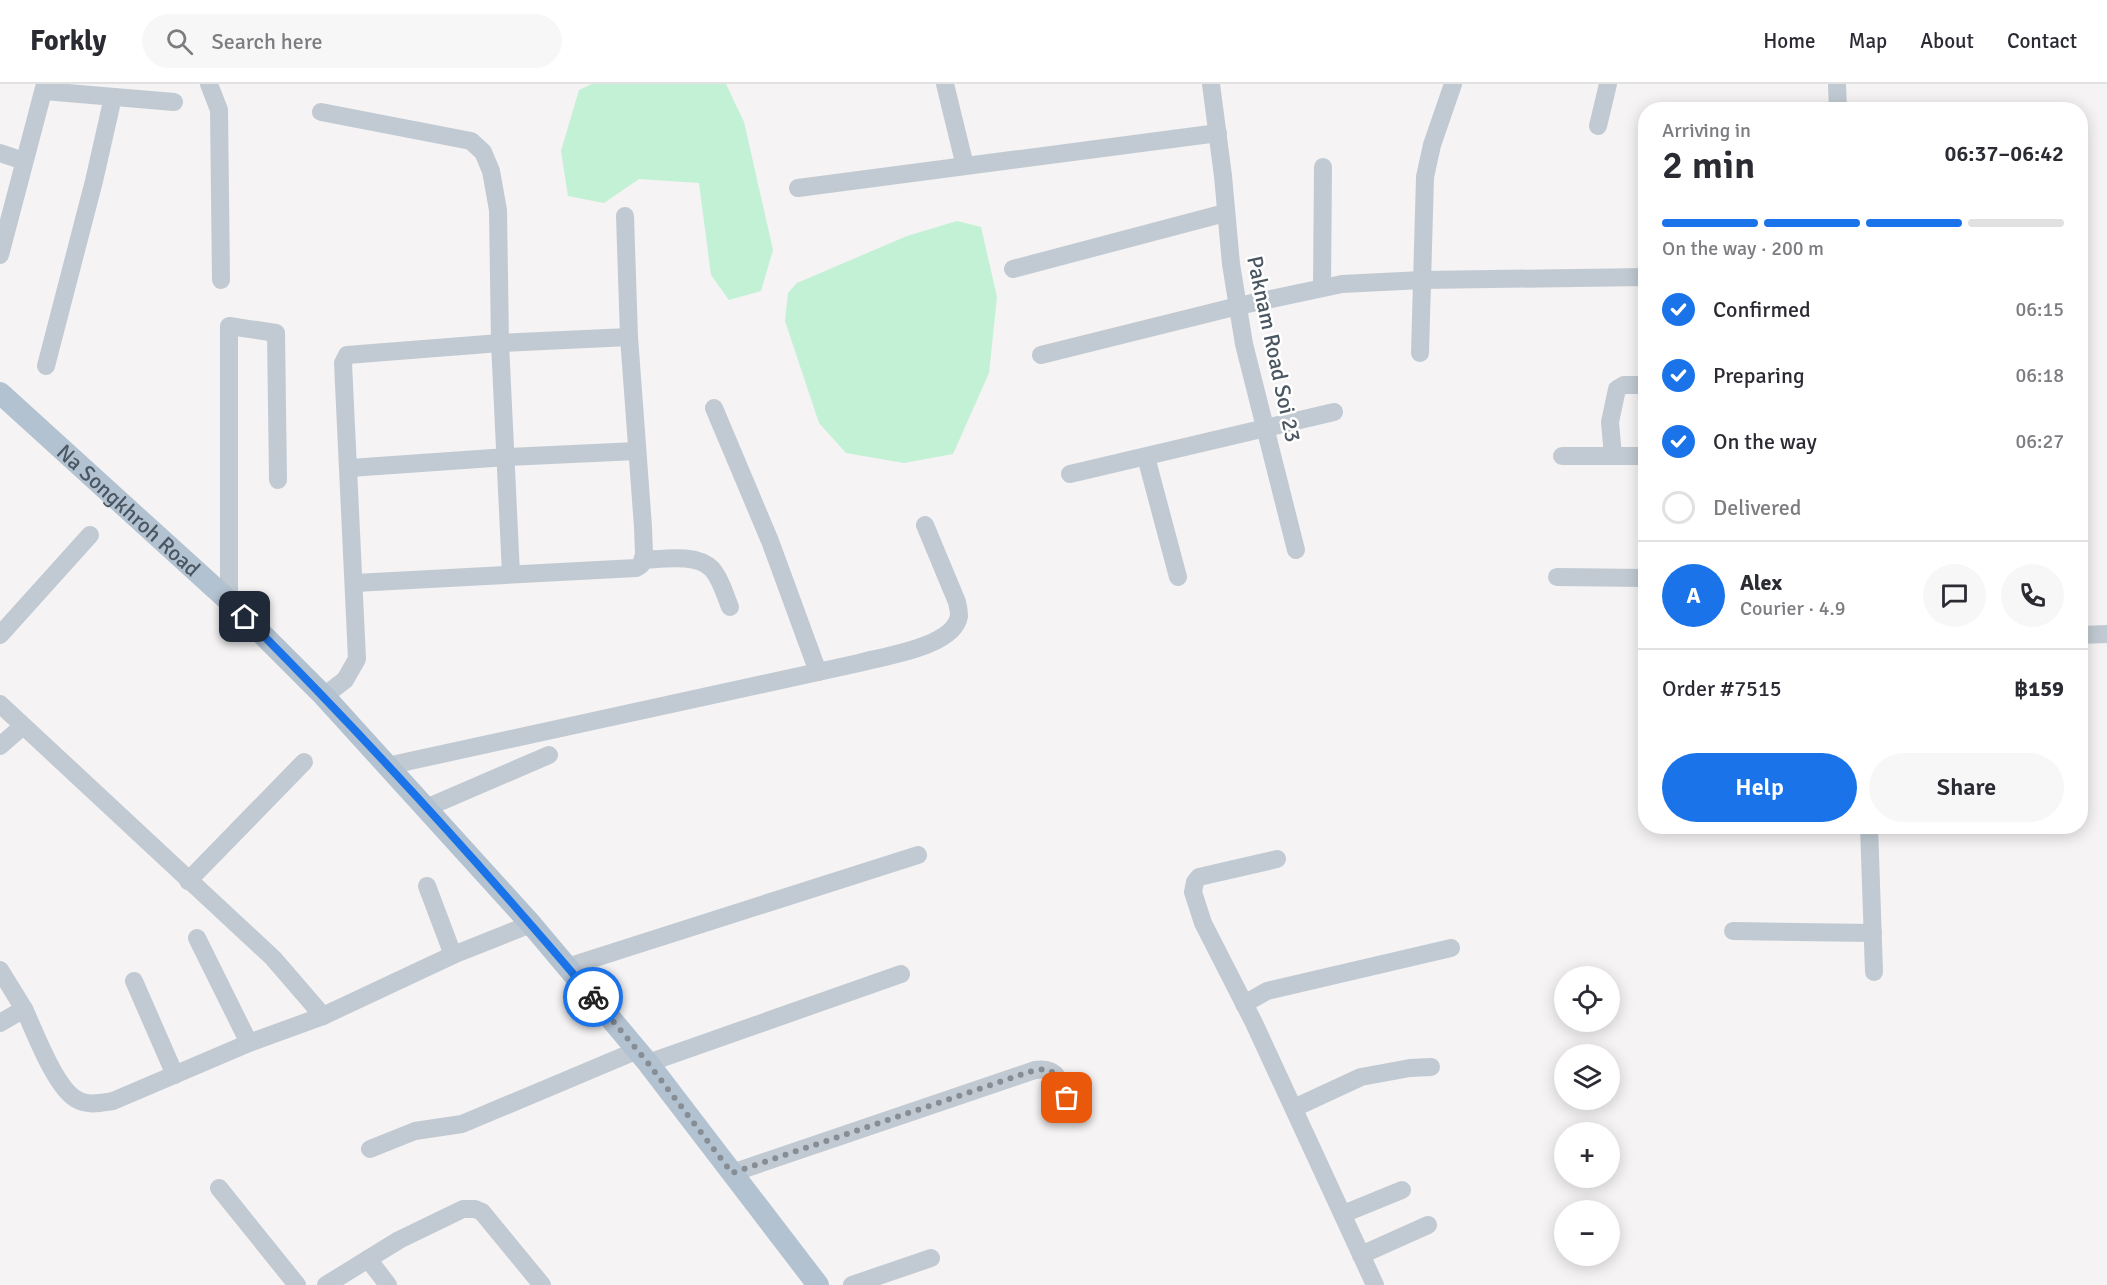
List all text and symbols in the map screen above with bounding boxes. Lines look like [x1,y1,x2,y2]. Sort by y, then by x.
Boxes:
search box [142,14,562,68]
text: Forkly [30,24,106,58]
icon: search [163,25,196,58]
text: Search here [211,28,322,55]
text: Home [1763,28,1816,54]
text: Map [1849,28,1887,54]
text: About [1920,28,1974,54]
text: Contact [2007,28,2077,54]
text: Arriving in [1662,118,1751,143]
text: 06:37–06:42 [1945,140,2064,167]
text: 2 min [1662,141,1755,189]
text: On the way · 200 m [1662,236,1824,261]
street label: Paknam Road Soi 23 [1241,253,1307,445]
icon: check [1662,293,1695,326]
text: Confirmed [1713,296,1811,323]
text: 06:15 [2015,297,2064,322]
icon: check [1662,359,1695,392]
text: Preparing [1713,362,1805,389]
text: 06:18 [2015,363,2064,388]
icon: check [1662,425,1695,458]
text: On the way [1713,428,1817,455]
text: 06:27 [2015,429,2064,454]
street label: Na Songkhroh Road [51,438,206,582]
text: Delivered [1713,494,1801,521]
button: chat [1923,564,1986,627]
button: phone [2001,564,2064,627]
text: Alex [1740,569,1782,596]
text: A [1686,582,1701,609]
pin [219,591,270,642]
text: Courier · 4.9 [1740,596,1846,621]
icon: home [228,600,261,633]
text: Order #7515 [1662,675,1782,702]
text: ฿159 [2014,675,2064,702]
button: Help [1662,753,1857,822]
button: Share [1869,753,2064,822]
map controls [1554,966,1620,1266]
button: locate [1554,966,1620,1032]
courier [563,967,623,1027]
icon: bike [577,981,610,1014]
button: layers [1554,1044,1620,1110]
pin [1041,1072,1092,1123]
icon: bag [1050,1081,1083,1114]
button: + [1554,1122,1620,1188]
button: − [1554,1200,1620,1266]

